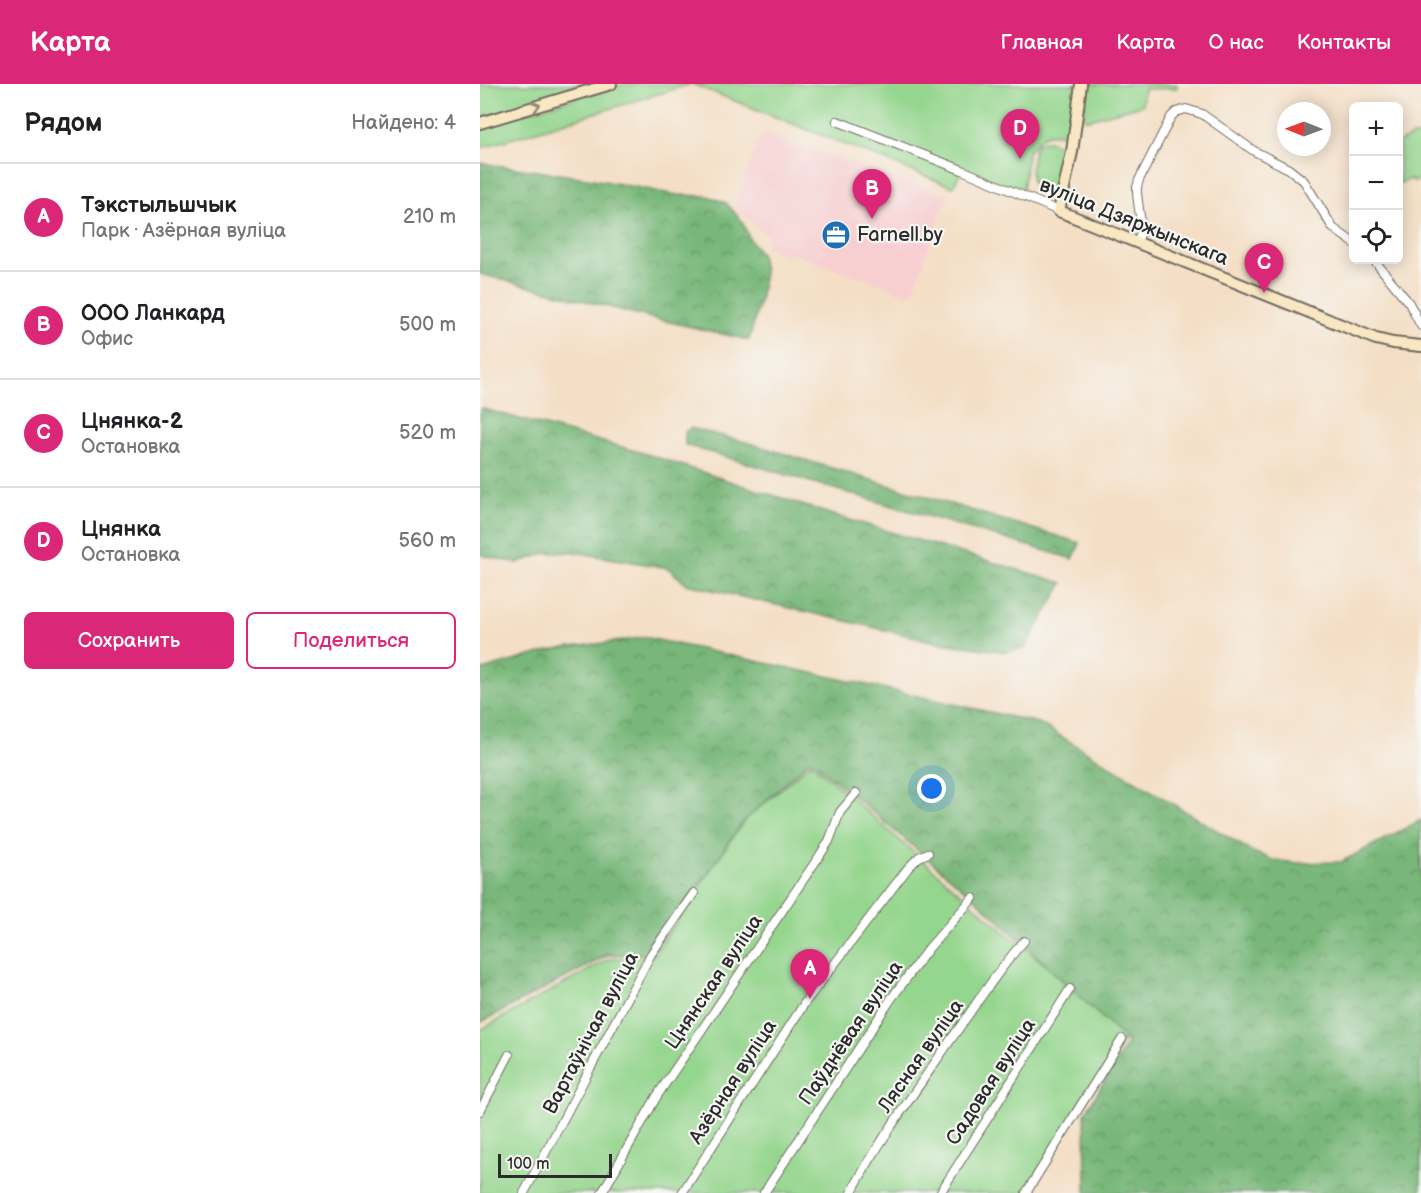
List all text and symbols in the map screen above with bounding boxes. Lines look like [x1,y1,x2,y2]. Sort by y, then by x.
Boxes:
text: Карта [30,26,110,59]
text: Главная [1000,30,1083,55]
text: Карта [1116,30,1175,55]
text: О нас [1208,30,1264,55]
text: Контакты [1297,30,1391,55]
one-way arrow [530,101,541,113]
north arrow [1277,102,1331,156]
map controls [1349,102,1403,264]
button: + [1349,102,1403,156]
text: Рядом [24,108,102,139]
pin: D [1000,110,1040,159]
text: Найдено: 4 [351,111,456,135]
button: − [1349,156,1403,210]
pin: B [852,170,892,219]
street label: вуліца Дзяржынскага [1036,173,1232,271]
text: Тэкстыльшчык [81,192,236,219]
text: A [37,205,50,229]
text: 210 m [403,205,456,229]
button: locate [1349,210,1403,264]
text: Парк · Азёрная вуліца [81,219,286,243]
office icon: Farnell.by [820,219,852,251]
place label: Farnell.by [857,223,943,247]
pin: C [1244,244,1284,293]
text: ООО Ланкард [81,300,225,327]
text: B [36,313,51,337]
text: 500 m [399,313,456,337]
text: Офис [81,327,133,351]
text: Цнянка-2 [81,408,183,435]
text: C [36,421,51,445]
text: 520 m [399,421,456,445]
text: Остановка [81,435,180,459]
text: Цнянка [81,516,161,543]
text: D [37,529,50,553]
text: 560 m [399,529,456,553]
text: Остановка [81,543,180,567]
button: Сохранить [24,612,234,669]
button: Поделиться [246,612,456,669]
your location [917,774,946,803]
street label: Цнянская вуліца [660,910,768,1054]
street label: Вартаўнічая вуліца [538,948,644,1118]
pin: A [790,950,830,999]
street label: Паўднёвая вуліца [794,956,908,1110]
street label: Лясная вуліца [872,995,969,1118]
street label: Садовая вуліца [941,1014,1041,1150]
street label: Азёрная вуліца [683,1015,782,1149]
scale bar [498,1151,612,1178]
text: 100 m [507,1155,550,1174]

